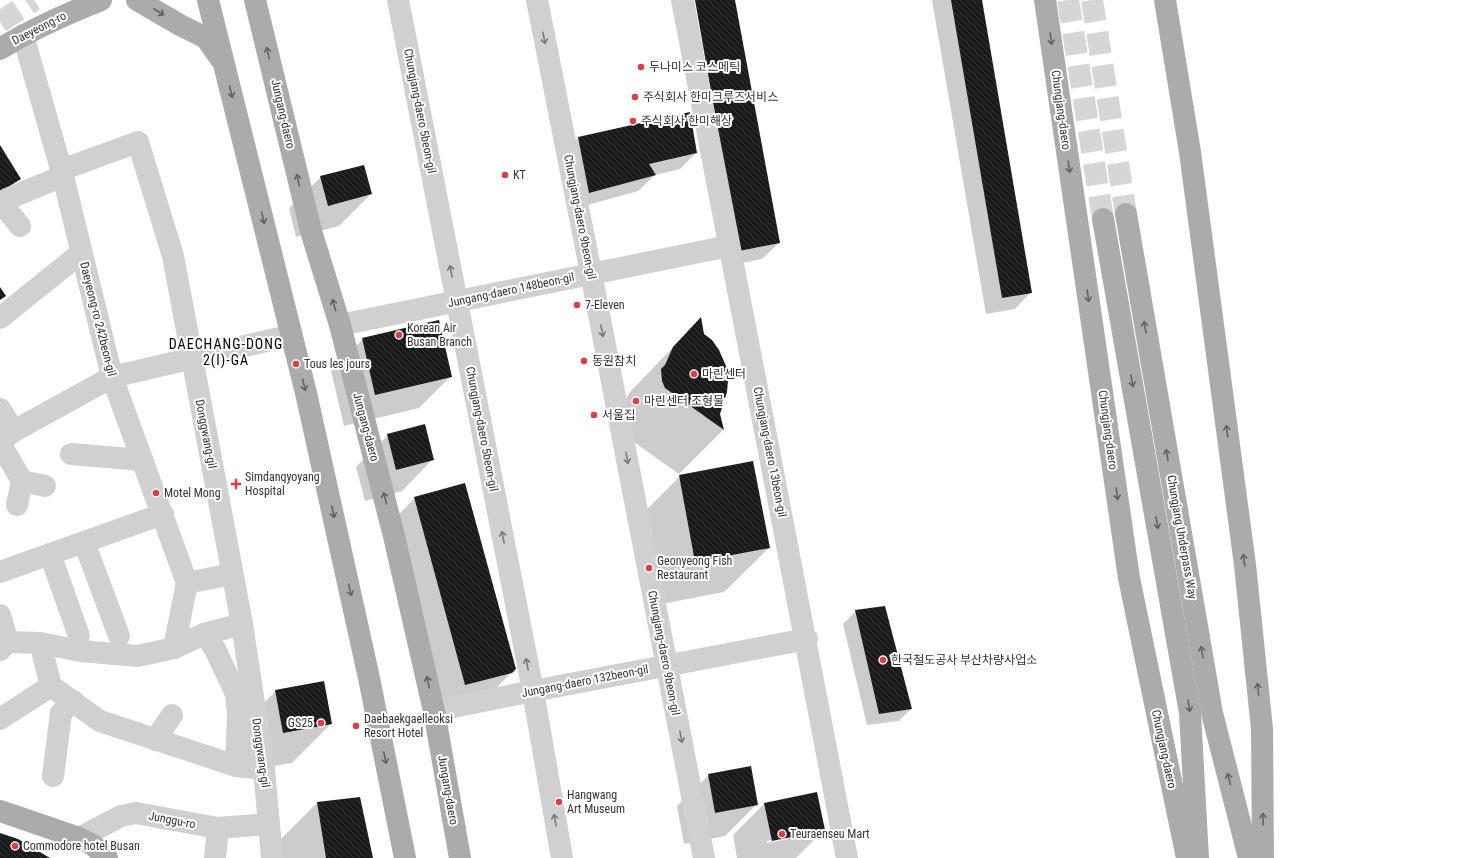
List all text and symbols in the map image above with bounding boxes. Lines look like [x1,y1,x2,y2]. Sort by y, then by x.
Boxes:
street label: Daeyeong-ro [10,8,68,48]
one-way arrow [152,9,164,17]
one-way arrow [541,31,549,44]
one-way arrow [1047,32,1055,45]
one-way arrow [264,47,271,60]
street label: Chungjang-daero 5beon-gil [401,48,439,174]
place label: 두나미스 코스메틱 [649,60,740,74]
marker: 두나미스 코스메틱 [636,62,646,72]
street label: Chungjang-daero [1048,69,1074,151]
street label: Jungang-daero [268,78,298,150]
one-way arrow [228,85,236,98]
place label: 주식회사 한미크루즈서비스 [643,90,778,104]
marker: 주식회사 한미크루즈서비스 [630,92,640,102]
place label: 주식회사 한미해상 [641,114,732,128]
marker: 주식회사 한미해상 [628,116,638,126]
street label: Chungjang-daero 9beon-gil [561,154,599,280]
one-way arrow [1065,160,1073,173]
place label: KT [513,168,526,182]
marker: KT [500,170,510,180]
one-way arrow [294,173,302,186]
one-way arrow [260,212,267,225]
street label: Daeyeong-ro 242beon-gil [77,260,119,378]
one-way arrow [447,265,455,278]
street label: Jungang-daero 148beon-gil [446,270,576,310]
one-way arrow [1084,289,1092,302]
one-way arrow [330,298,337,311]
place label: 7-Eleven [585,298,625,312]
marker: 7-Eleven [572,300,582,310]
place label: Korean Air Busan Branch [407,321,472,349]
one-way arrow [1141,321,1149,334]
one-way arrow [599,324,607,337]
marker: Korean Air Busan Branch [394,330,404,340]
district label: DAECHANG-DONG 2(I)-GA [169,336,283,369]
place label: 동원참치 [592,354,636,368]
marker: 동원참치 [579,356,589,366]
place label: Tous les jours [304,357,370,371]
marker: Tous les jours [291,359,301,369]
street label: Chungjang-daero 5beon-gil [463,366,501,492]
place label: 마린센터 [702,367,746,381]
marker: 마린센터 [689,369,699,379]
one-way arrow [1128,374,1136,387]
one-way arrow [301,378,309,391]
street label: Chungjang-daero 13beon-gil [750,386,790,518]
street label: Chungjang-daero [1095,389,1121,471]
street label: Jungang-daero [350,391,382,463]
place label: 마린센터 조형물 [644,394,724,408]
marker: 마린센터 조형물 [631,396,641,406]
street label: Donggwang-gil [192,398,220,470]
place label: 서울집 [602,408,635,422]
marker: 서울집 [589,410,599,420]
one-way arrow [1223,425,1231,438]
one-way arrow [1163,449,1171,462]
one-way arrow [623,451,631,464]
place label: Simdangyoyang Hospital [245,470,320,498]
street label: Chungjang Underpass Way [1164,474,1200,600]
marker: Simdangyoyang Hospital [230,478,242,490]
place label: Motel Mong [164,486,221,500]
one-way arrow [1113,487,1121,500]
marker: Motel Mong [151,488,161,498]
one-way arrow [380,492,388,505]
one-way arrow [329,505,337,518]
one-way arrow [1153,516,1161,529]
one-way arrow [498,530,506,543]
place label: Geonyeong Fish Restaurant [657,554,733,582]
one-way arrow [1240,554,1248,567]
marker: Geonyeong Fish Restaurant [644,563,654,573]
one-way arrow [346,583,354,596]
street label: Chungjang-daero 9beon-gil [645,590,683,716]
one-way arrow [1197,646,1205,659]
place label: 한국철도공사 부산차량사업소 [891,653,1037,667]
marker: 한국철도공사 부산차량사업소 [878,655,888,665]
one-way arrow [523,658,531,671]
street label: Jungang-daero 132beon-gil [520,662,650,700]
one-way arrow [423,676,431,689]
one-way arrow [1254,683,1262,696]
one-way arrow [1185,699,1193,712]
street label: Chungjang-daero [1149,708,1179,790]
place label: Daebaekgaelleoksi Resort Hotel [364,712,453,740]
place label: GS25 [288,716,313,730]
street label: Donggwang-gil [249,717,273,789]
marker: GS25 [316,718,326,728]
marker: Daebaekgaelleoksi Resort Hotel [351,721,361,731]
one-way arrow [677,730,685,743]
one-way arrow [381,751,389,764]
street label: Jungang-daero [435,754,461,826]
one-way arrow [1225,773,1232,786]
place label: Hangwang Art Museum [567,788,625,816]
marker: Hangwang Art Museum [554,797,564,807]
street label: Junggu-ro [147,809,197,831]
one-way arrow [551,813,559,826]
one-way arrow [1259,813,1267,826]
place label: Teuraenseu Mart [790,827,870,841]
marker: Teuraenseu Mart [777,829,787,839]
place label: Commodore hotel Busan [23,839,140,853]
marker: Commodore hotel Busan [10,841,20,851]

